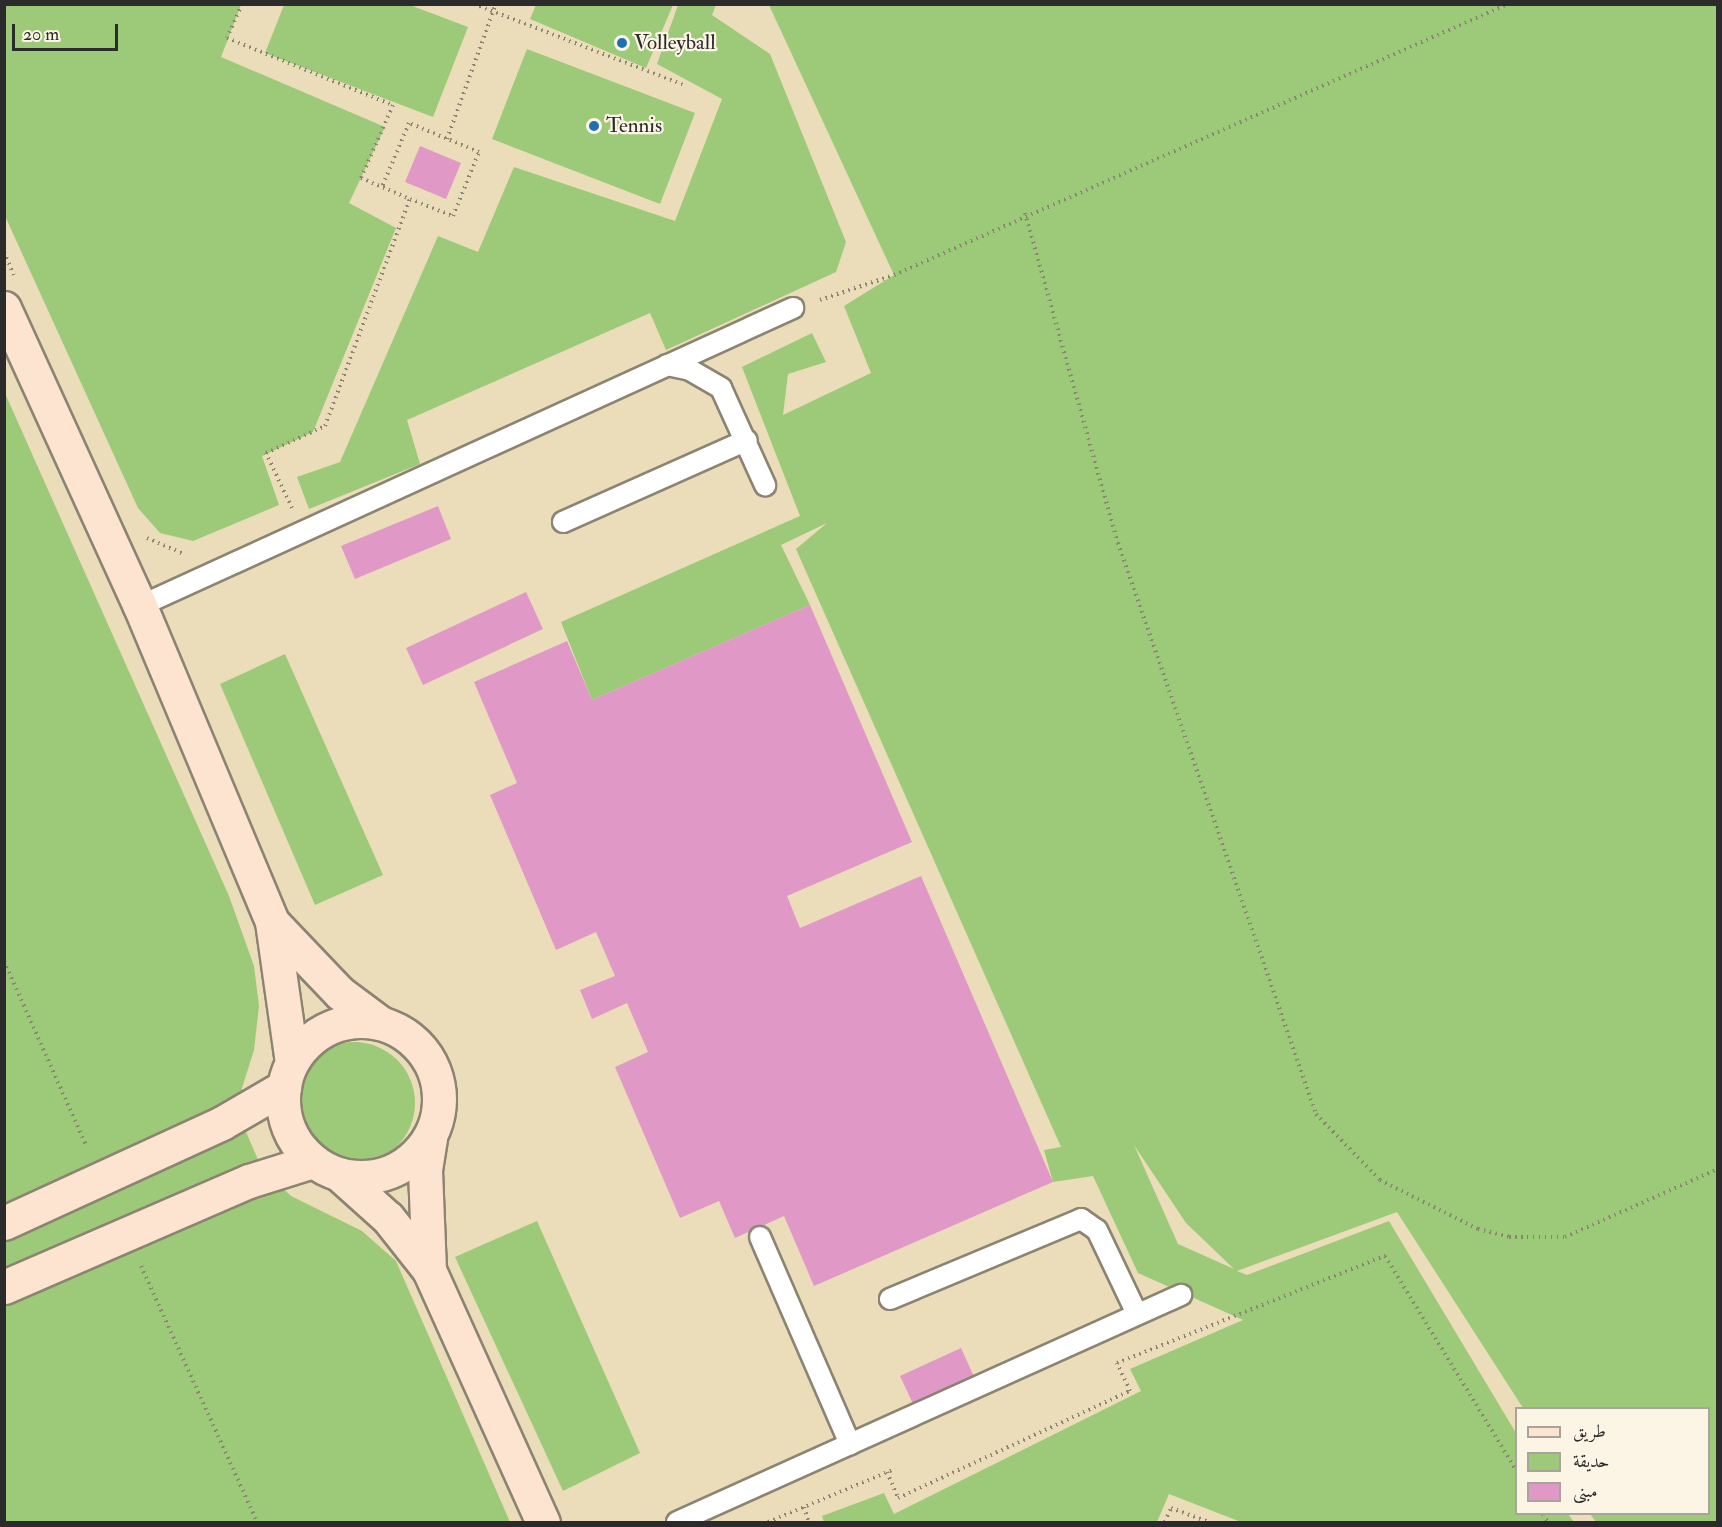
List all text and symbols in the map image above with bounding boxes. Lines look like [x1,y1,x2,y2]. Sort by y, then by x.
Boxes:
scale bar [15,12,122,50]
text: 20 m [23,23,59,46]
place label: Volleyball [634,30,716,56]
marker: Volleyball [615,36,629,50]
place label: Tennis [606,113,662,139]
marker: Tennis [587,119,601,133]
legend [1515,1407,1710,1515]
text: طريق [1573,1420,1606,1443]
text: حديقة [1573,1450,1609,1473]
text: مبنى [1573,1480,1598,1503]

